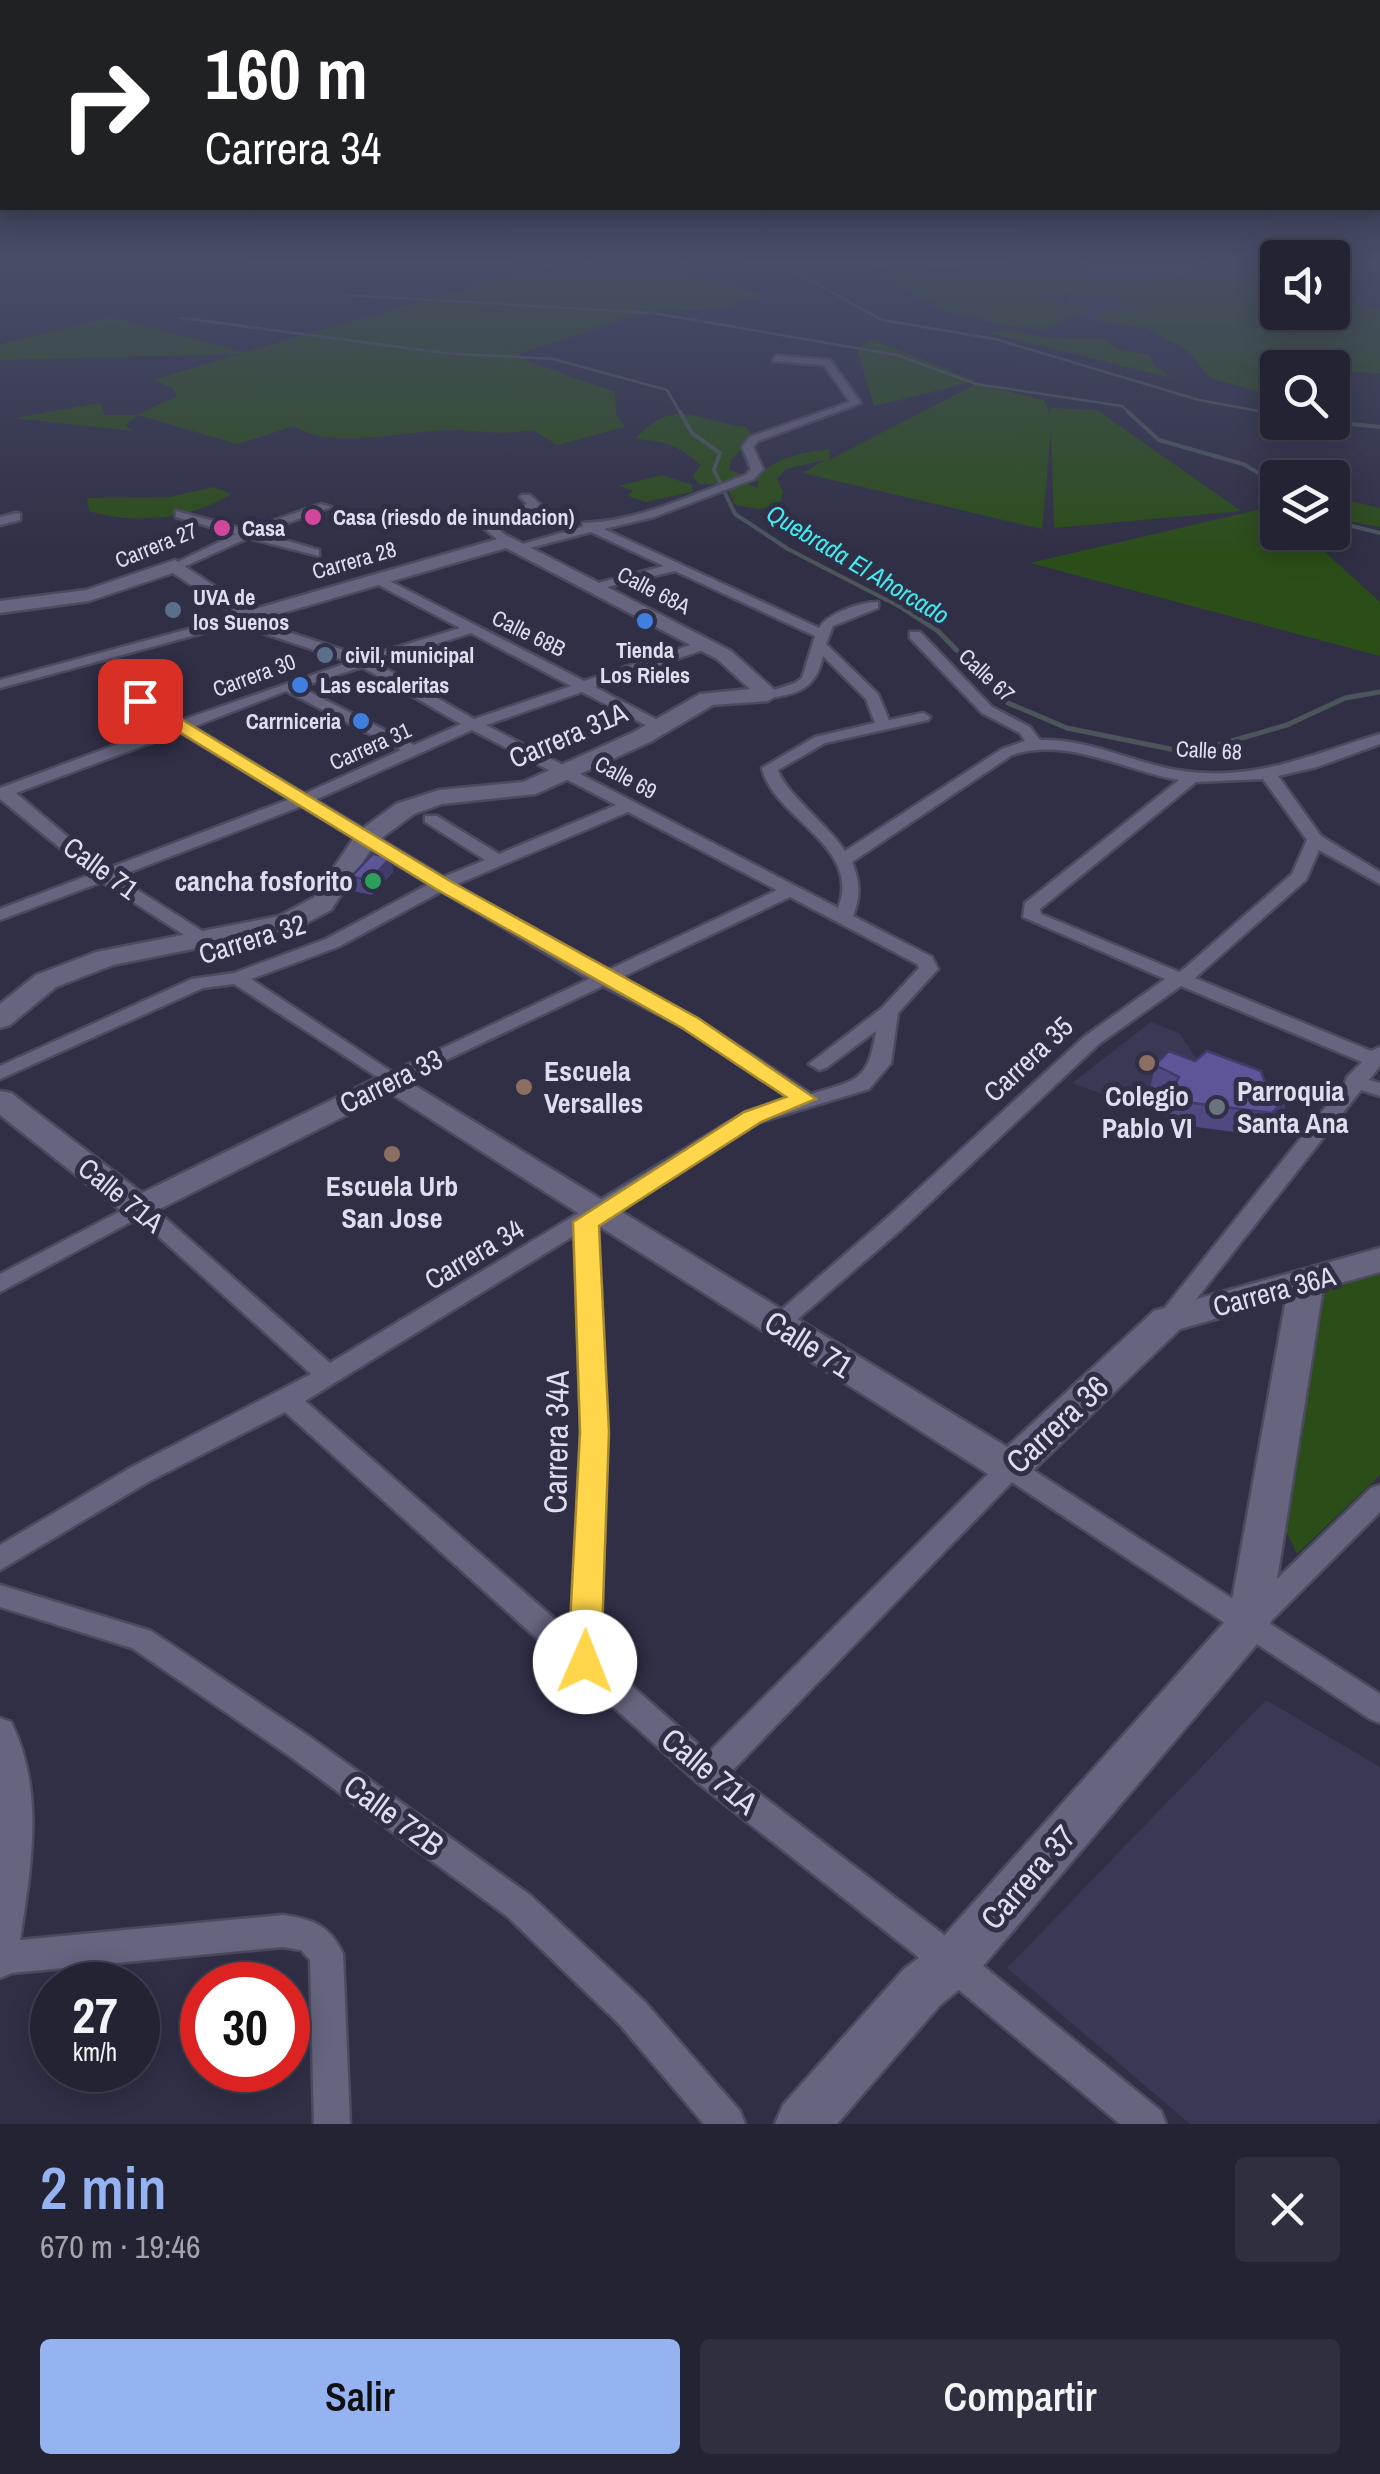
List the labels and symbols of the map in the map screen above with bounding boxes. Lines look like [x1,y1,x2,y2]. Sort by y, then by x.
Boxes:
water label: Quebrada El Ahorcado [760,496,956,632]
place label: Casa (riesdo de inundacion) [333,502,575,532]
marker: Casa (riesdo de inundacion) [302,506,324,528]
place label: Casa [242,513,285,543]
street label: Carrera 27 [110,515,202,575]
marker: Casa [211,517,233,539]
street label: Carrera 28 [308,534,400,586]
street label: Calle 68A [612,559,697,622]
place label: UVA de los Suenos [193,582,289,637]
marker: UVA de los Suenos [162,599,184,621]
street label: Calle 68B [487,602,571,664]
marker: Tienda Los Rieles [634,610,656,632]
place label: Tienda Los Rieles [600,635,690,690]
place label: civil, municipal [345,640,474,670]
street label: Calle 67 [953,641,1021,709]
marker: civil, municipal [314,644,336,666]
street label: Carrera 30 [208,646,300,704]
pin [98,659,183,744]
place label: Las escaleritas [320,670,449,700]
marker: Las escaleritas [289,674,311,696]
street label: Carrera 31A [503,693,634,777]
place label: Carrniceria [246,706,341,736]
marker: Carrniceria [350,710,372,732]
street label: Carrera 31 [325,715,415,777]
street label: Calle 68 [1175,733,1243,767]
street label: Calle 69 [590,748,662,806]
street label: Calle 71 [56,828,146,908]
place label: cancha fosforito [174,862,353,900]
marker: cancha fosforito [362,870,384,892]
street label: Carrera 32 [194,905,310,973]
street label: Carrera 35 [975,1008,1081,1110]
street label: Carrera 33 [333,1040,449,1122]
place label: Escuela Versalles [544,1052,643,1122]
marker: Colegio Pablo VI [1136,1052,1158,1074]
place label: Parroquia Santa Ana [1237,1072,1349,1142]
marker: Escuela Versalles [513,1076,535,1098]
place label: Colegio Pablo VI [1102,1077,1192,1147]
marker: Parroquia Santa Ana [1206,1096,1228,1118]
marker: Escuela Urb San Jose [381,1143,403,1165]
street label: Calle 71A [70,1149,172,1242]
place label: Escuela Urb San Jose [326,1167,458,1237]
street label: Carrera 34 [417,1209,531,1299]
street label: Carrera 36A [1209,1256,1340,1326]
street label: Calle 71 [757,1300,862,1388]
street label: Carrera 36 [996,1366,1118,1482]
street label: Carrera 34A [533,1370,579,1514]
position arrow [533,1610,637,1714]
street label: Calle 71A [653,1718,768,1824]
street label: Calle 72B [335,1764,453,1866]
street label: Carrera 37 [971,1816,1085,1938]
speed limit sign: 30 [180,1962,310,2092]

